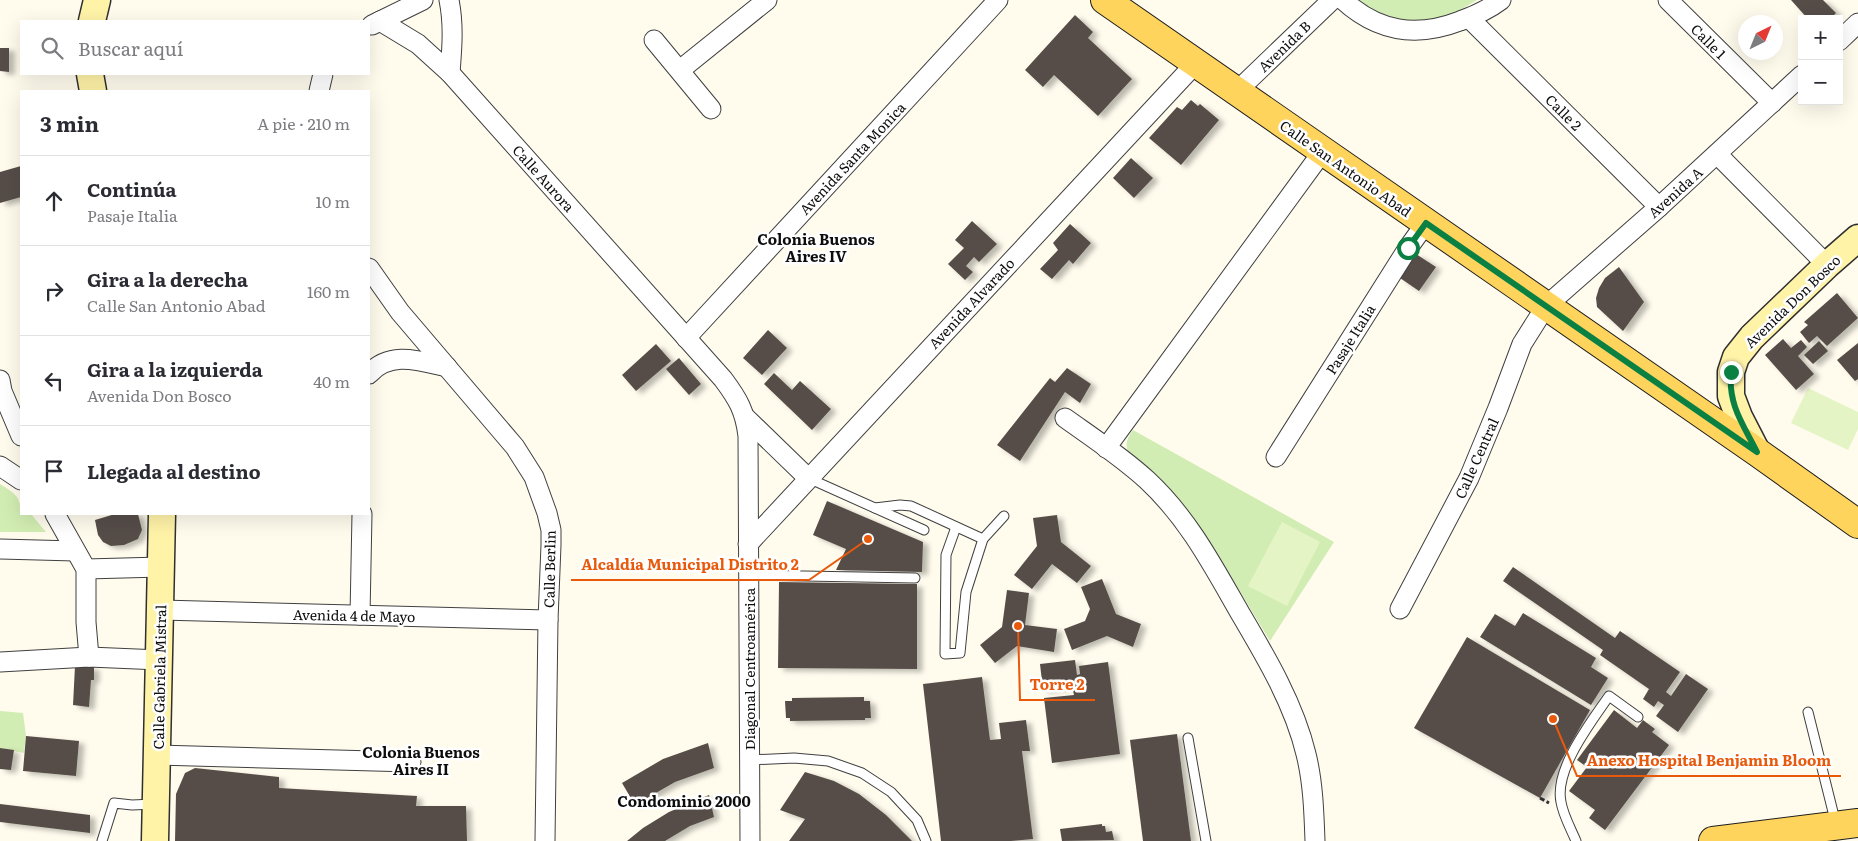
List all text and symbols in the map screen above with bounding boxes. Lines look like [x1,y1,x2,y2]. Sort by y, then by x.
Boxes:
north arrow [1738,15,1783,60]
map controls [1798,15,1843,105]
button: + [1798,15,1843,60]
street label: Avenida B [1253,16,1315,76]
street label: Calle 1 [1687,19,1731,63]
search box [20,20,370,75]
icon: search [38,34,66,62]
text: Buscar aquí [78,34,183,62]
button: − [1798,60,1843,105]
street label: Calle 2 [1542,90,1586,134]
street label: Avenida Santa Monica [794,97,910,219]
text: 3 min [40,107,99,138]
text: A pie · 210 m [257,111,350,135]
street label: Calle San Antonio Abad [1276,115,1416,221]
street label: Calle Aurora [509,140,580,216]
street label: Avenida A [1643,162,1707,222]
text: Continúa [87,175,177,203]
icon: ahead [40,187,68,215]
text: 10 m [316,189,350,213]
text: Pasaje Italia [87,203,178,227]
district label: Colonia Buenos Aires IV [757,227,875,267]
route start [1397,237,1420,260]
street label: Avenida Don Bosco [1740,250,1844,352]
street label: Avenida Alvarado [924,253,1018,353]
text: Gira a la derecha [87,265,248,293]
icon: right [40,277,68,305]
text: 160 m [307,279,350,303]
text: Calle San Antonio Abad [87,293,266,317]
street label: Pasaje Italia [1321,300,1380,378]
text: Gira a la izquierda [87,355,263,383]
route end [1720,361,1743,384]
icon: left [40,367,68,395]
text: 40 m [313,369,350,393]
text: Avenida Don Bosco [87,383,232,407]
street label: Calle Central [1449,414,1503,502]
icon: arrive [40,457,68,485]
text: Llegada al destino [87,457,261,485]
street label: Calle Berlin [538,530,560,608]
callout: Alcaldía Municipal Distrito 2 [571,550,809,580]
text: Alcaldía Municipal Distrito 2 [581,552,799,575]
street label: Diagonal Centroamérica [739,587,759,750]
street label: Calle Gabriela Mistral [148,604,170,750]
street label: Avenida 4 de Mayo [293,604,415,626]
callout: Torre 2 [1020,670,1095,700]
text: Torre 2 [1029,672,1085,695]
district label: Colonia Buenos Aires II [362,740,480,780]
callout: Anexo Hospital Benjamin Bloom [1577,746,1841,776]
text: Anexo Hospital Benjamin Bloom [1587,748,1831,771]
district label: Condominio 2000 [617,789,751,812]

